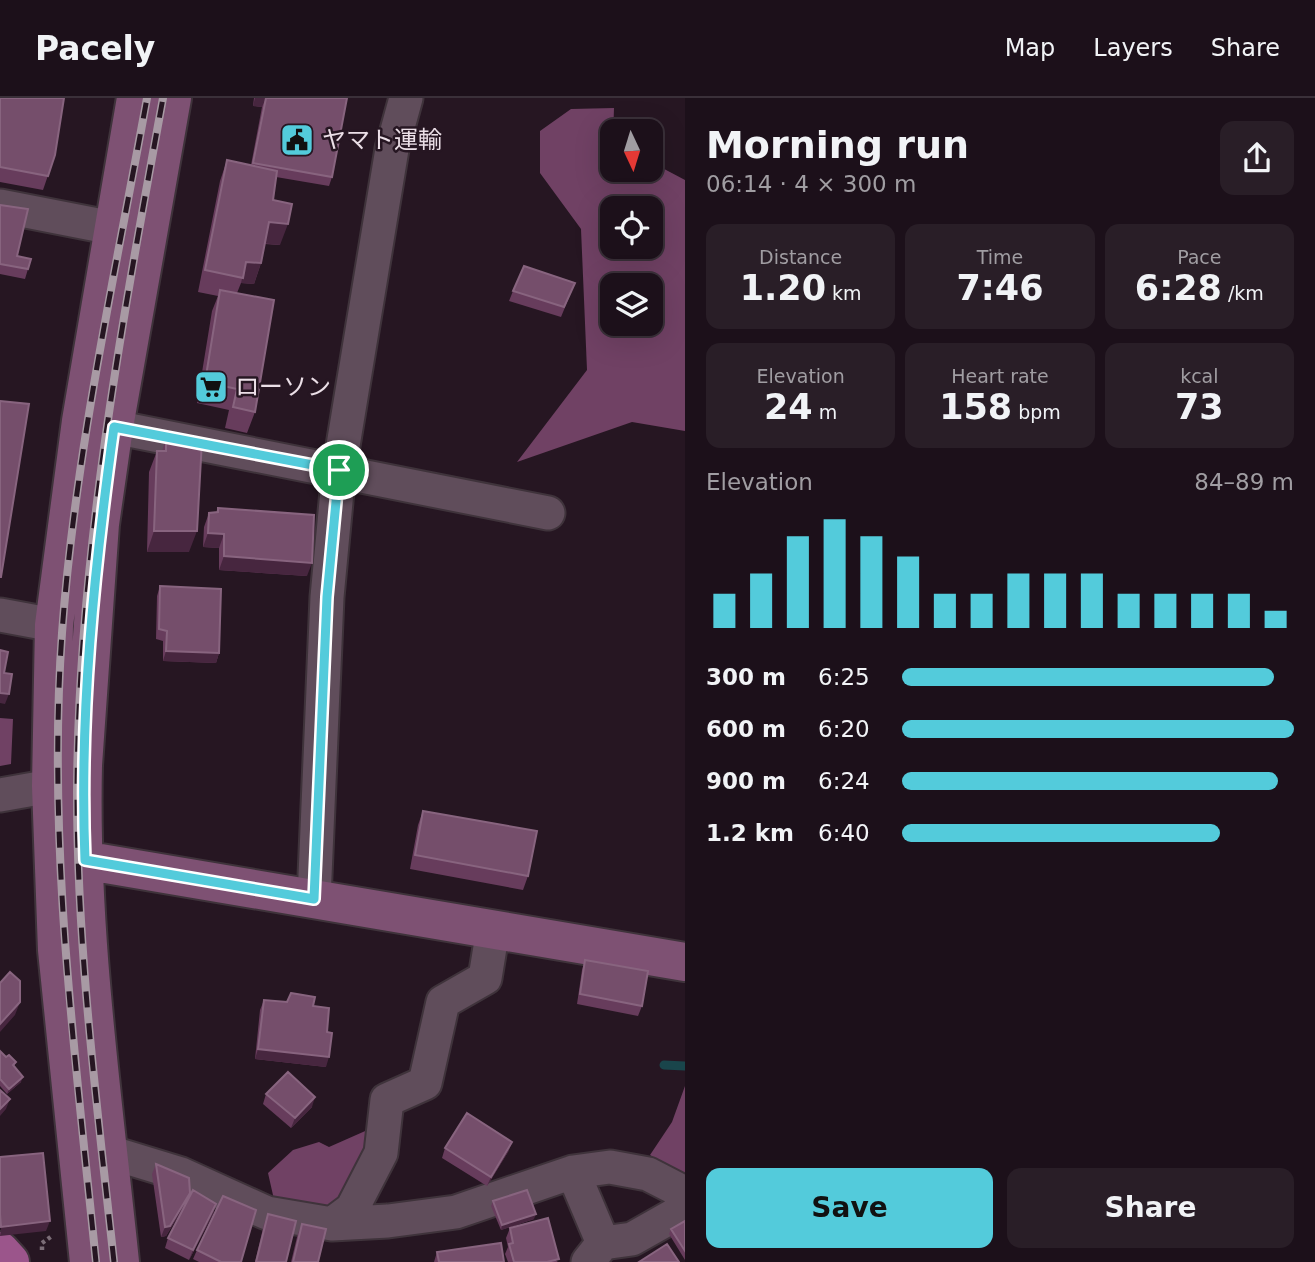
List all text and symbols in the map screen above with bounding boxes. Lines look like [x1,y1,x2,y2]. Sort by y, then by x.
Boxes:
text: Pacely [35,29,155,68]
text: Map [1005,34,1055,62]
text: Layers [1093,34,1173,62]
text: Share [1211,34,1280,62]
north arrow [600,119,663,182]
map controls [600,119,663,336]
public building icon: ヤマト運輸 [278,121,316,159]
button: share [1220,121,1294,195]
text: Morning run [706,123,969,167]
place label: ヤマト運輸 [322,126,442,154]
text: 06:14 · 4 × 300 m [706,171,916,197]
button: locate [600,196,663,259]
text: Distance [759,246,842,268]
text: Time [977,246,1023,268]
text: Pace [1177,246,1222,268]
text: 1.20 [740,268,826,308]
text: 7:46 [956,268,1044,308]
text: 6:28 [1135,268,1222,308]
button: layers [600,273,663,336]
text: km [826,282,862,304]
text: /km [1222,282,1264,304]
text: Elevation [757,365,845,387]
text: Heart rate [951,365,1049,387]
text: kcal [1180,365,1219,387]
supermarket icon: ローソン [192,368,230,406]
place label: ローソン [235,373,331,401]
text: 24 [764,387,813,427]
text: 158 [939,387,1012,427]
text: 73 [1175,387,1224,427]
text: m [813,401,837,423]
text: bpm [1012,401,1061,423]
pin [309,440,369,500]
icon: arrive [320,451,358,489]
text: Elevation [706,469,813,495]
text: 84–89 m [1194,469,1294,495]
text: 300 m [706,664,786,690]
text: 6:25 [818,664,870,690]
text: 600 m [706,716,786,742]
text: 6:20 [818,716,870,742]
text: 900 m [706,768,786,794]
text: 6:24 [818,768,870,794]
text: 1.2 km [706,820,794,846]
text: 6:40 [818,820,870,846]
button: Save [706,1168,993,1248]
button: Share [1007,1168,1294,1248]

